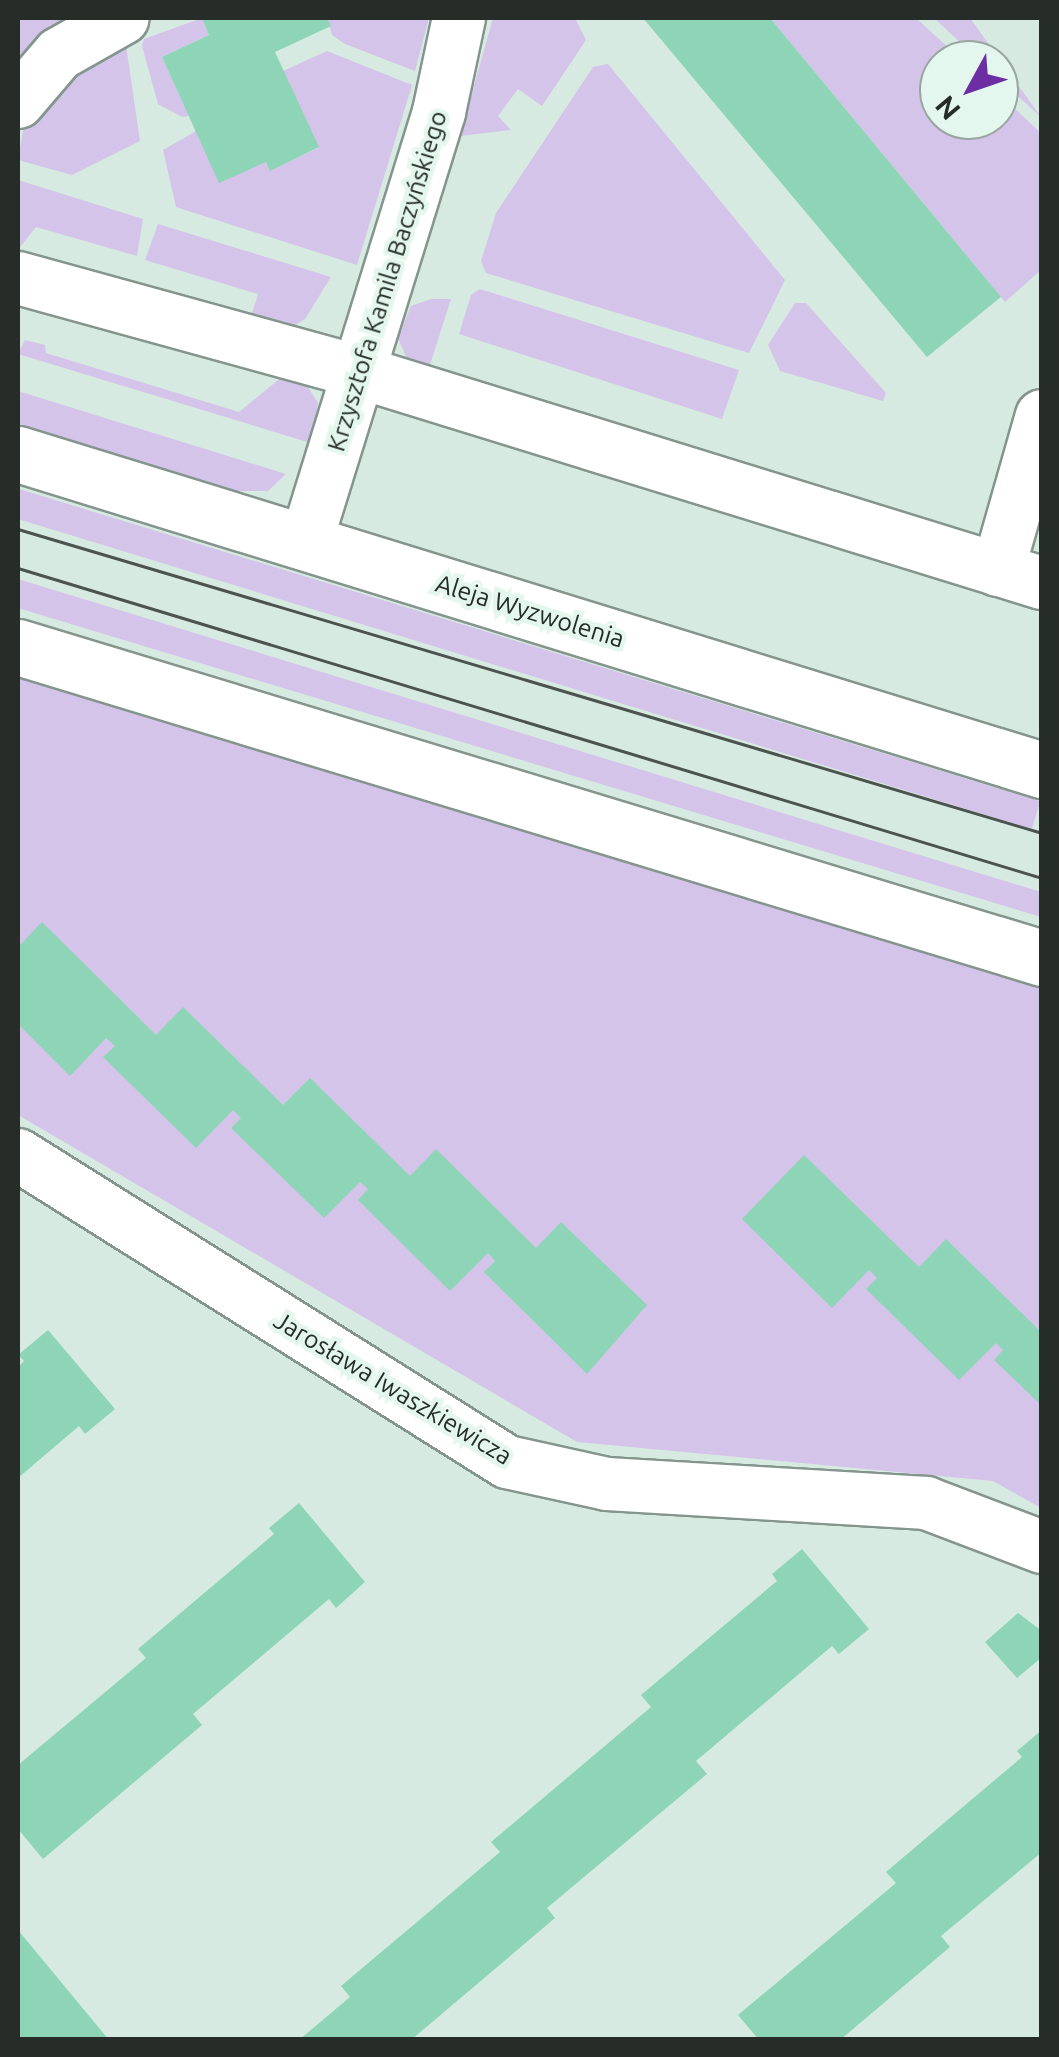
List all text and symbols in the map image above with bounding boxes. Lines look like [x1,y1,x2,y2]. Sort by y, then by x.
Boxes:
north arrow [919,40,1019,140]
text: N [929,90,966,126]
street label: Krzysztofa Kamila Baczyńskiego [321,107,453,455]
street label: Aleja Wyzwolenia [432,568,628,654]
street label: Jarosława Iwaszkiewicza [269,1305,517,1471]

